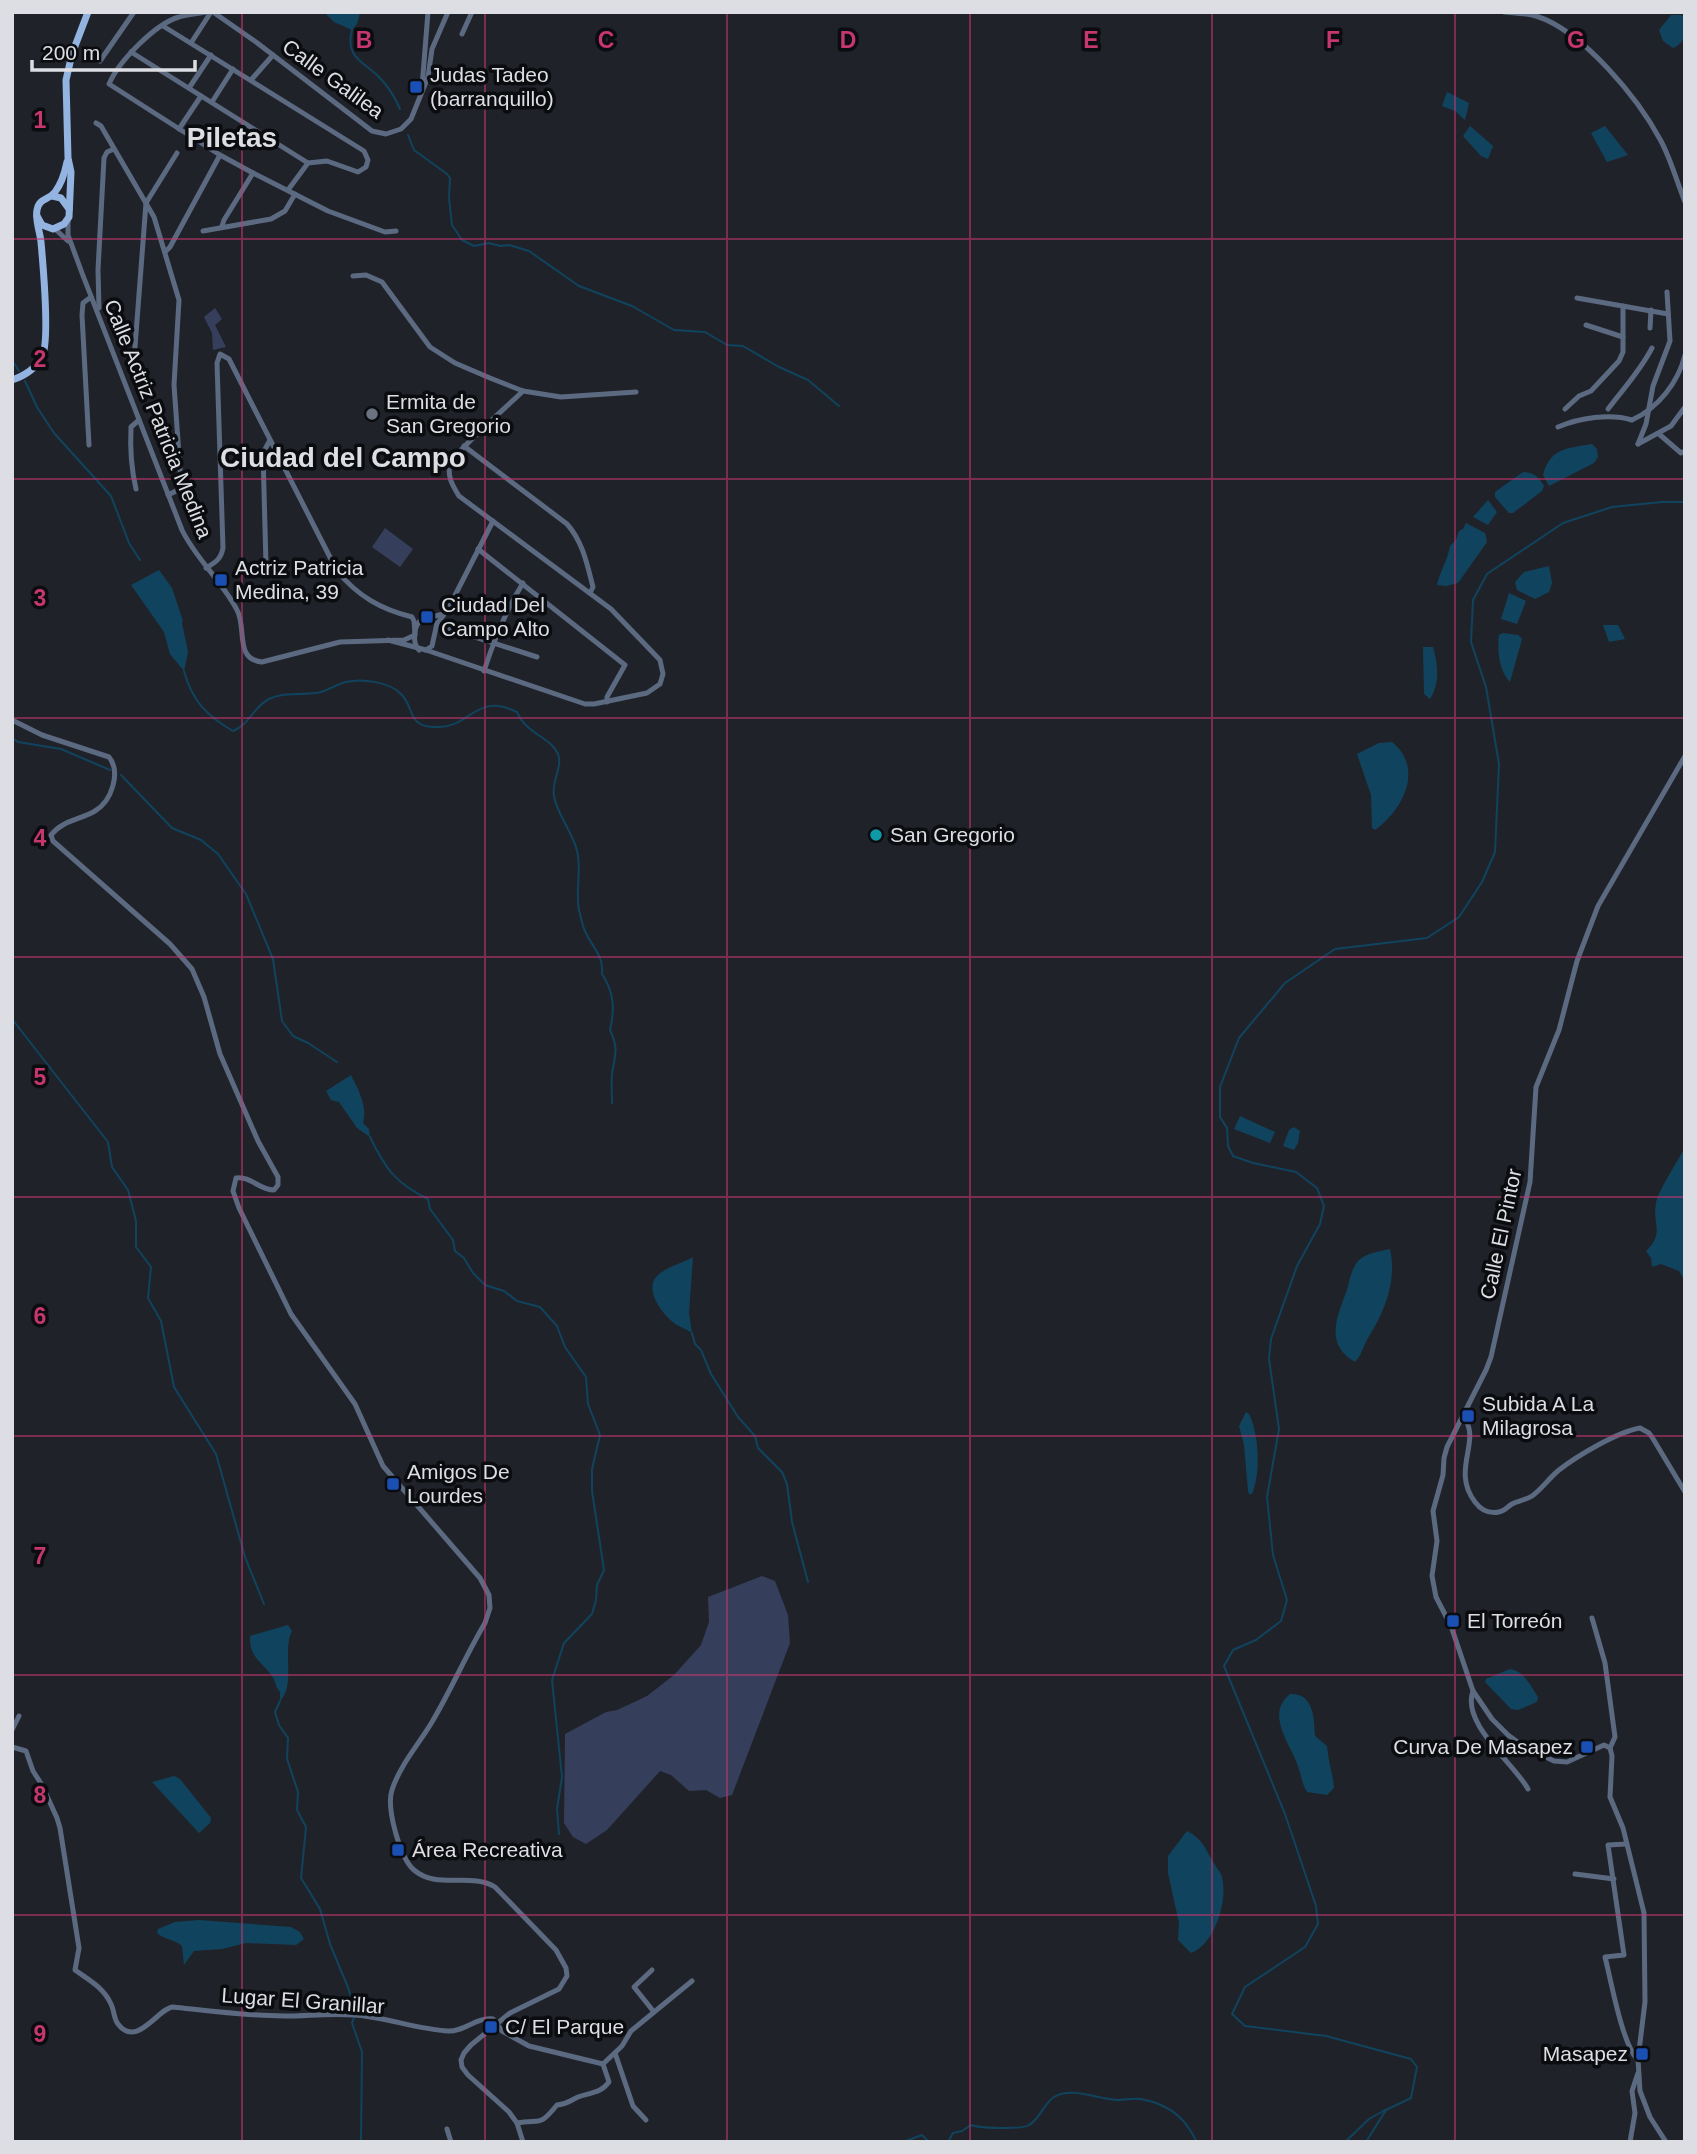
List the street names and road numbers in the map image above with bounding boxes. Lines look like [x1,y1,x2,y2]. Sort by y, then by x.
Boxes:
street label: Calle Galilea [278,34,388,123]
street label: Calle Actriz Patricia Medina [100,296,217,542]
street label: Calle El Pintor [1475,1166,1526,1301]
street label: Lugar El Granillar [221,1983,385,2018]

